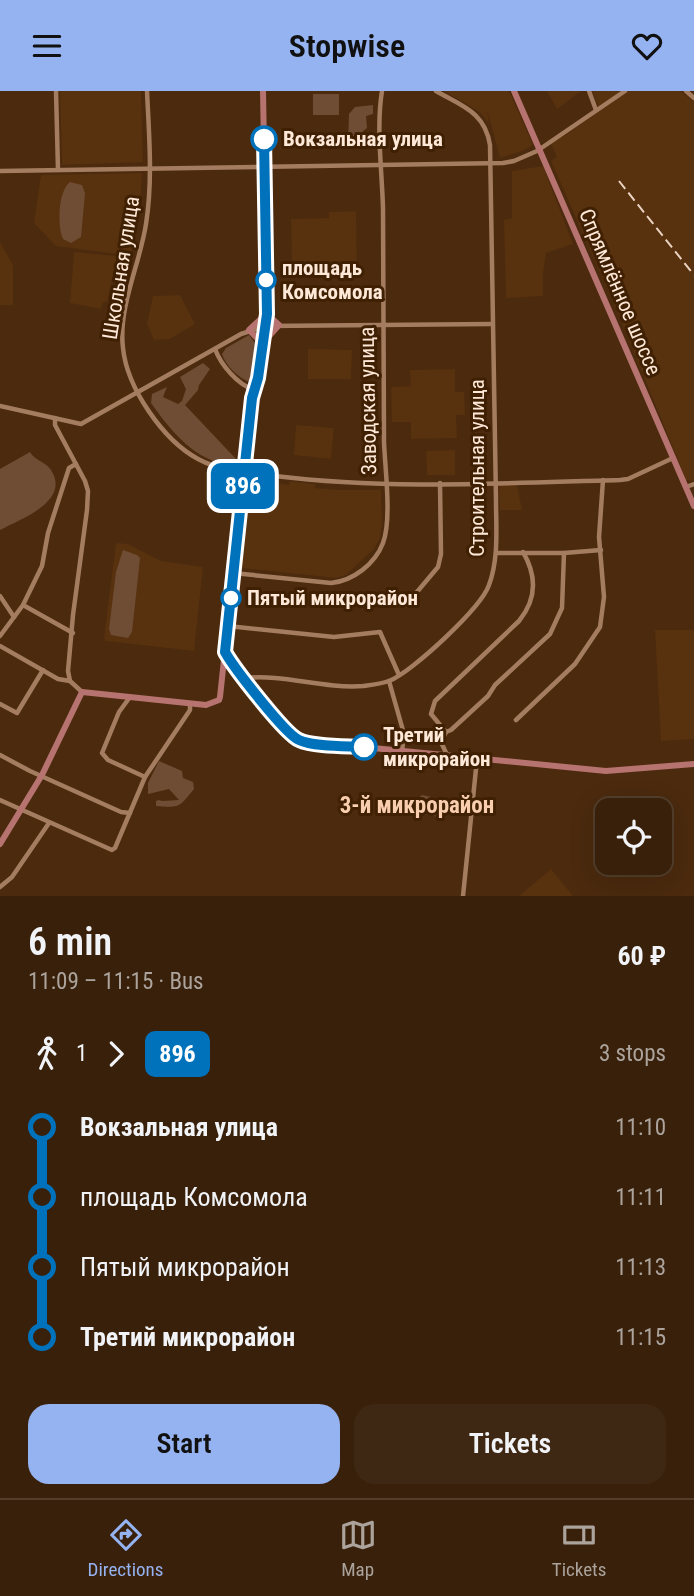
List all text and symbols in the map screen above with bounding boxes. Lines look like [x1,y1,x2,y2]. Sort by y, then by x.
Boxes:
icon: menu [28,27,66,65]
text: Stopwise [289,27,405,65]
icon: heart [628,27,666,65]
marker: Вокзальная улица [251,126,277,152]
place label: Вокзальная улица [283,127,443,151]
street label: Школьная улица [98,195,144,341]
street label: Спрямлённое шоссе [574,205,666,379]
place label: площадь Комсомола [282,256,383,304]
marker: площадь Комсомола [256,270,276,290]
street label: Заводская улица [355,327,381,475]
street label: Строительная улица [465,379,489,557]
line badge: 896 [203,463,283,509]
text: 896 [225,472,261,500]
place label: Пятый микрорайон [247,586,418,610]
marker: Пятый микрорайон [221,588,241,608]
place label: Третий микрорайон [383,723,491,771]
marker: Третий микрорайон [351,734,377,760]
district label: 3-й микрорайон [340,792,494,819]
map controls [595,798,672,875]
button: locate [595,798,672,875]
text: 6 min [28,920,112,964]
text: 60 ₽ [617,941,666,971]
text: 11:09 – 11:15 · Bus [28,968,204,995]
icon: walk [28,1035,66,1073]
icon: forward [97,1035,135,1073]
text: 1 [76,1040,87,1067]
text: 896 [159,1040,196,1068]
text: 3 stops [599,1040,666,1067]
text: Вокзальная улица [80,1112,278,1142]
text: 11:10 [615,1114,666,1141]
text: площадь Комсомола [80,1182,308,1212]
text: 11:11 [615,1184,666,1211]
text: Пятый микрорайон [80,1252,290,1282]
text: 11:13 [615,1254,666,1281]
text: Третий микрорайон [80,1322,295,1352]
text: 11:15 [615,1324,666,1351]
button: Start [28,1404,340,1484]
button: Tickets [354,1404,666,1484]
tab: Directions [88,1516,163,1581]
tab: Map [339,1516,377,1581]
tab: Tickets [552,1516,606,1581]

